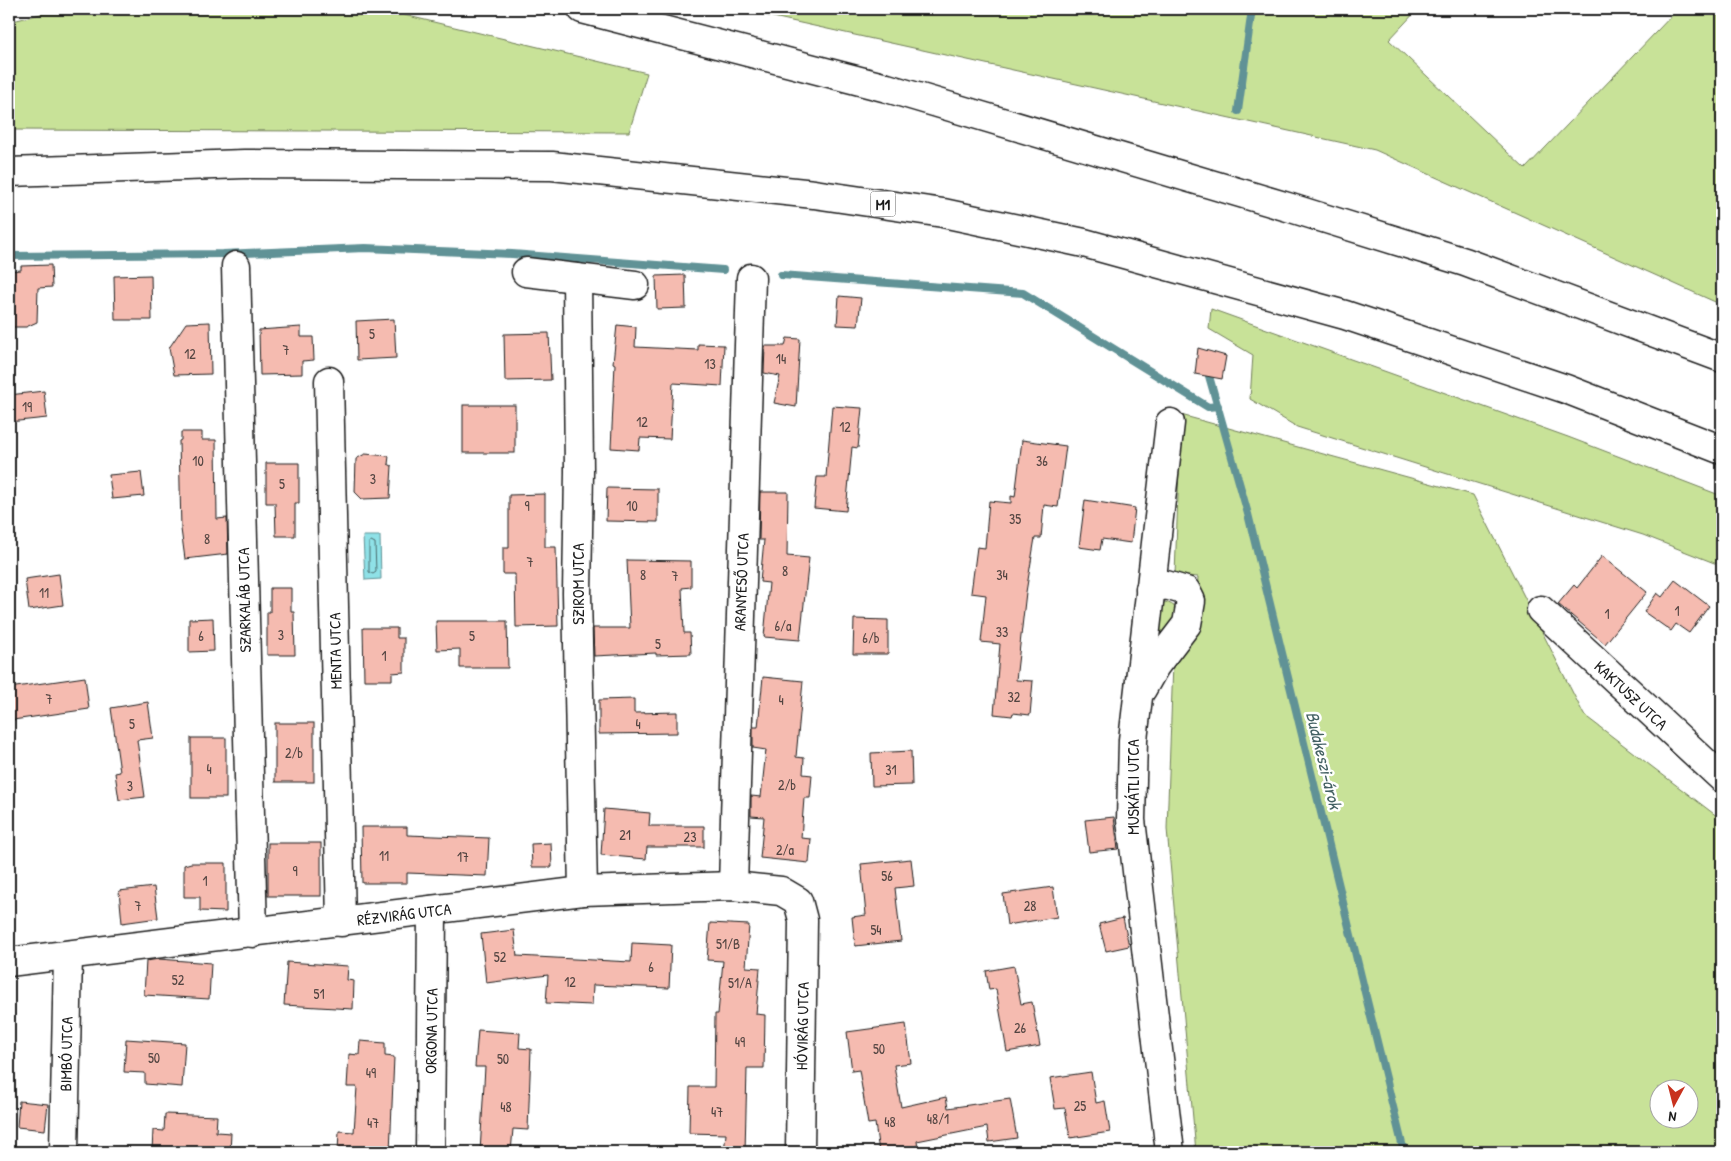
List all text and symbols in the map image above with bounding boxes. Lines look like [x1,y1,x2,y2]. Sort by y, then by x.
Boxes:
road number: M1 [870,192,896,216]
house number: 5 [369,324,375,343]
house number: 7 [283,340,290,359]
house number: 12 [184,344,196,363]
house number: 14 [776,349,786,368]
house number: 13 [704,354,716,373]
house number: 19 [22,397,32,416]
house number: 12 [636,412,648,431]
house number: 12 [839,417,851,436]
house number: 10 [192,451,204,470]
house number: 36 [1036,451,1048,470]
house number: 3 [370,469,376,488]
house number: 5 [279,474,285,493]
house number: 9 [524,496,530,515]
house number: 10 [626,496,638,515]
house number: 35 [1009,509,1021,528]
house number: 8 [204,529,210,548]
street label: ARANYESŐ UTCA [728,532,754,632]
street label: SZIROM UTCA [567,543,589,625]
street label: SZARKALÁB UTCA [232,547,256,653]
house number: 7 [527,552,534,571]
house number: 8 [782,561,788,580]
house number: 8 [640,565,646,584]
house number: 34 [996,565,1008,584]
house number: 7 [672,566,679,585]
house number: 11 [39,583,49,602]
house number: 1 [1674,601,1680,620]
house number: 1 [1604,604,1610,623]
street label: MENTA UTCA [323,612,347,690]
house number: 6/a [775,616,792,635]
house number: 33 [996,622,1008,641]
house number: 3 [278,625,284,644]
house number: 6 [198,626,204,645]
house number: 5 [469,626,475,645]
house number: 6/b [862,628,880,647]
house number: 5 [655,634,661,653]
house number: 1 [381,646,387,665]
street label: KAKTUSZ UTCA [1590,655,1673,735]
house number: 32 [1008,687,1021,706]
house number: 7 [46,689,53,708]
house number: 4 [778,690,784,709]
water label: Budakeszi-árok [1300,709,1349,813]
house number: 5 [129,714,135,733]
house number: 4 [635,714,641,733]
street label: MUSKÁTLI UTCA [1122,739,1144,835]
house number: 2/b [285,743,303,762]
house number: 4 [206,759,212,778]
house number: 31 [885,760,897,779]
house number: 2/b [778,775,796,794]
house number: 3 [127,776,133,795]
house number: 21 [619,825,631,844]
house number: 23 [684,827,696,846]
house number: 2/a [776,840,794,859]
house number: 11 [379,846,389,865]
house number: 17 [457,847,469,866]
house number: 9 [292,861,298,880]
house number: 56 [881,866,893,885]
house number: 1 [202,871,208,890]
house number: 7 [135,896,142,915]
house number: 28 [1024,896,1036,915]
street label: RÉZVIRÁG UTCA [356,897,452,931]
house number: 54 [870,920,882,939]
house number: 51/B [716,934,740,953]
house number: 52 [494,947,507,966]
house number: 6 [648,957,654,976]
house number: 52 [172,970,185,989]
house number: 12 [564,972,576,991]
house number: 51/A [728,973,752,992]
street label: HÓVIRÁG UTCA [790,981,814,1070]
house number: 51 [313,984,325,1003]
street label: ORGONA UTCA [419,988,443,1074]
street label: BIMBÓ UTCA [54,1016,78,1092]
house number: 26 [1014,1018,1026,1037]
house number: 49 [735,1032,745,1051]
house number: 50 [873,1039,885,1058]
house number: 50 [148,1048,160,1067]
house number: 50 [497,1049,509,1068]
house number: 49 [366,1063,376,1082]
north arrow [1648,1078,1698,1128]
house number: 25 [1074,1096,1086,1115]
house number: 48 [500,1097,512,1116]
house number: 47 [711,1102,723,1121]
text: N [1667,1107,1677,1127]
house number: 48/1 [927,1109,949,1128]
house number: 48 [884,1112,896,1131]
house number: 47 [367,1113,379,1132]

